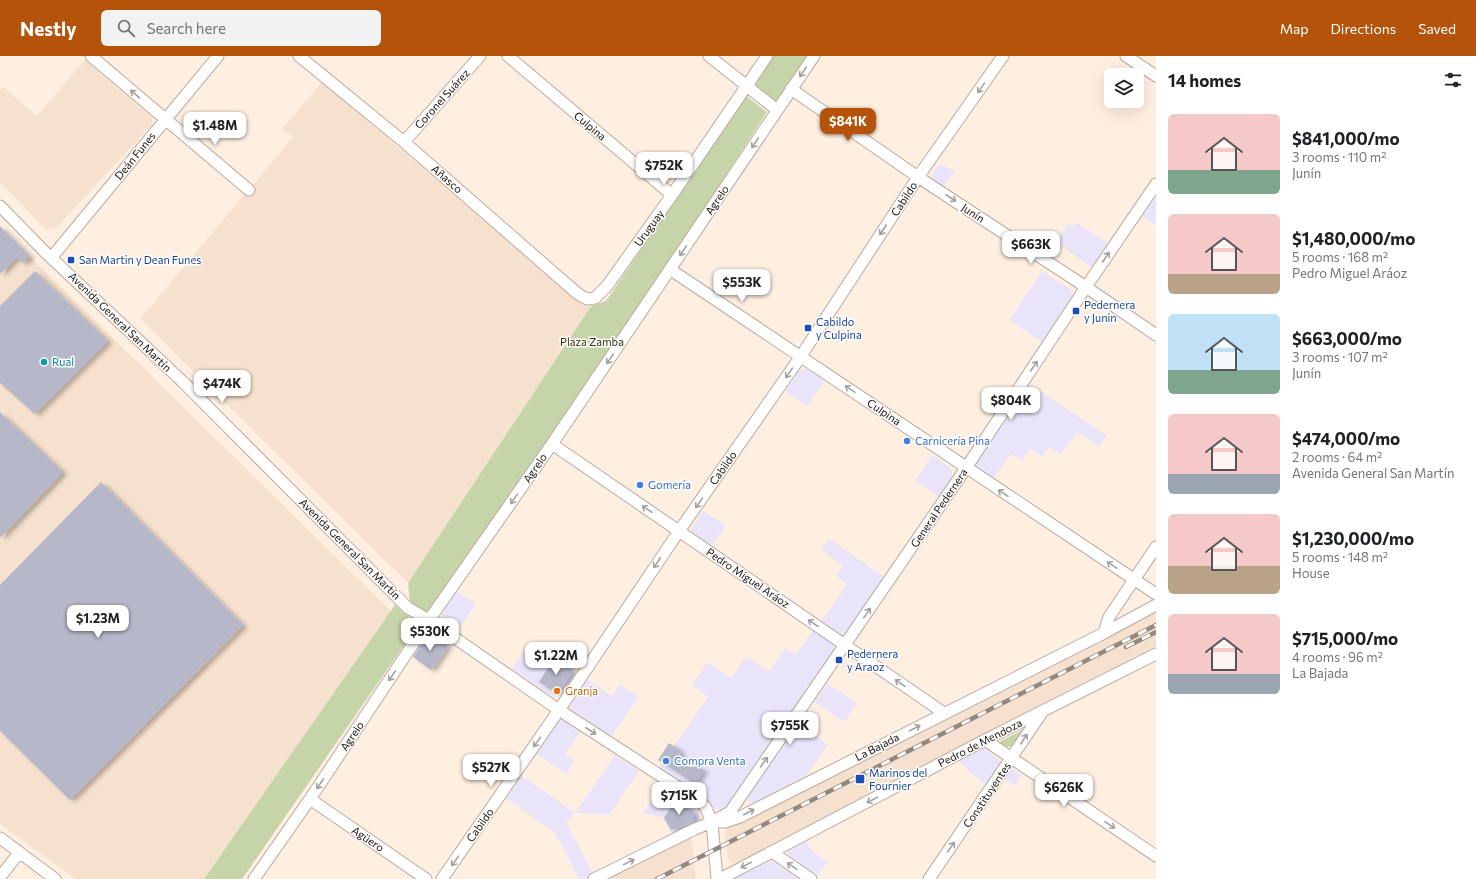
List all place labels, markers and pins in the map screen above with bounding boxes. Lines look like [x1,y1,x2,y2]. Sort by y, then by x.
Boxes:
pin: $841K [820,108,876,142]
pin: $1.48M [182,112,248,146]
pin: $752K [636,152,692,186]
pin: $663K [1003,231,1059,265]
place label: San Martin y Dean Funes [79,253,201,266]
marker: San Martin y Dean Funes [66,255,76,265]
pin: $553K [714,269,770,303]
place label: Pedernera y Junin [1084,298,1135,325]
marker: Pedernera y Junin [1071,306,1081,316]
place label: Cabildo y Culpina [816,315,862,341]
marker: Cabildo y Culpina [803,323,813,333]
place label: Rual [52,355,74,368]
marker: Rual [39,357,49,367]
pin: $474K [194,370,250,404]
pin: $804K [983,387,1039,421]
place label: Carnicería Pina [915,434,990,447]
marker: Carnicería Pina [902,436,912,446]
place label: Gomería [648,478,691,491]
marker: Gomería [635,480,645,490]
pin: $1.23M [65,605,131,639]
pin: $530K [402,618,458,652]
pin: $1.22M [523,642,589,676]
place label: Pedernera y Araoz [847,647,898,673]
marker: Pedernera y Araoz [834,655,844,665]
place label: Granja [565,684,598,697]
marker: Granja [552,686,562,696]
pin: $755K [762,712,818,746]
pin: $527K [463,754,519,788]
place label: Compra Venta [674,754,746,767]
marker: Compra Venta [661,756,671,766]
place label: Marinos del Fournier [869,766,927,792]
marker: Marinos del Fournier [854,773,866,785]
pin: $626K [1036,774,1092,808]
pin: $715K [651,782,707,816]

